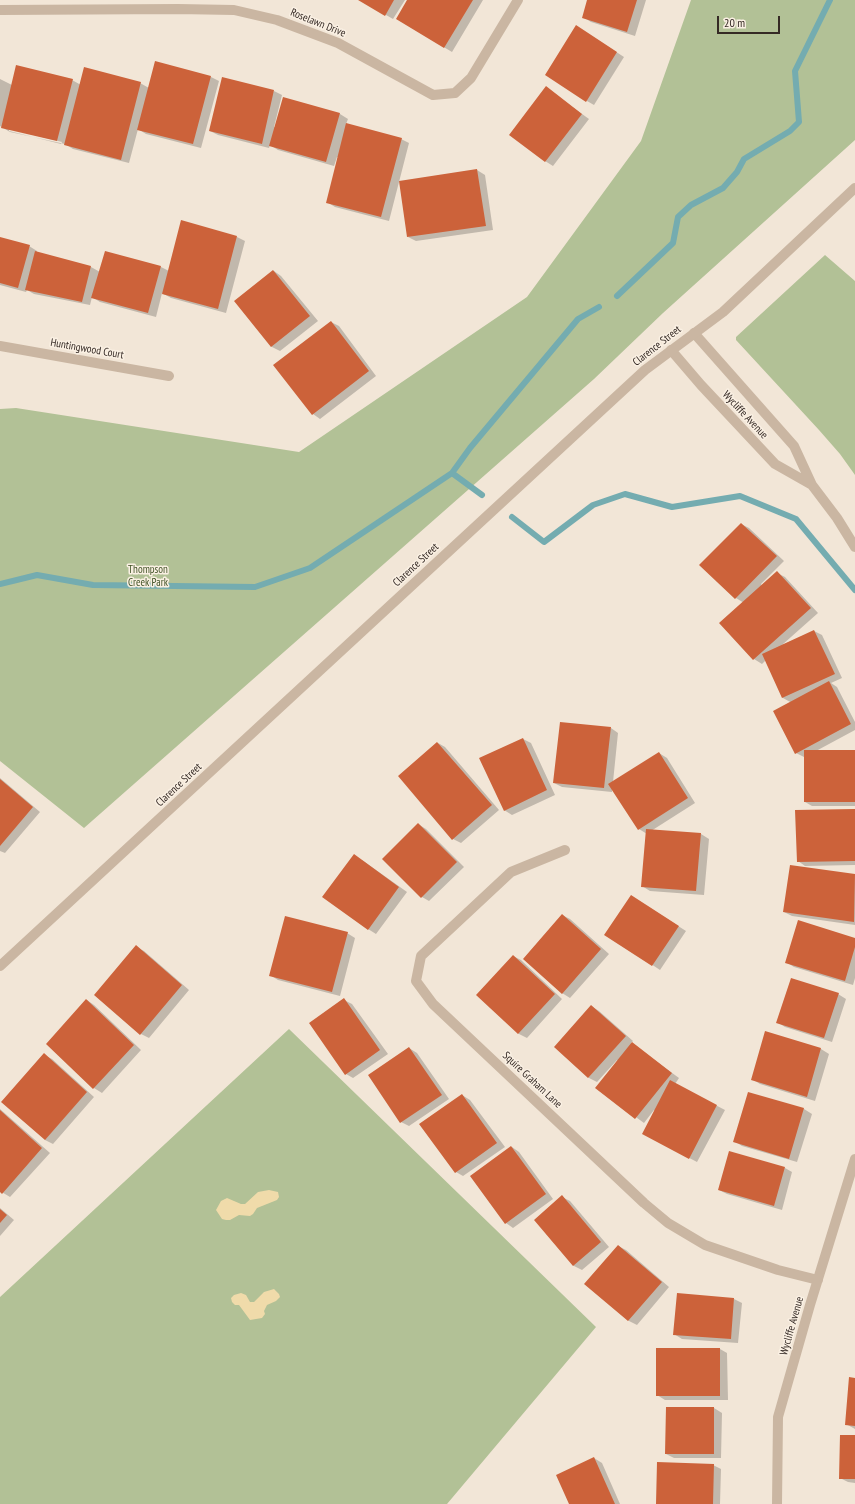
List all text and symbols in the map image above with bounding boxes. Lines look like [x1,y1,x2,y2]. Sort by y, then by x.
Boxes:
street label: Roselawn Drive [288,6,348,40]
scale bar [719,8,782,34]
text: 20 m [724,15,745,30]
street label: Clarence Street [630,323,684,369]
street label: Huntingwood Court [49,336,125,362]
street label: Wycliffe Avenue [720,388,770,442]
street label: Clarence Street [390,540,442,590]
park label: Thompson Creek Park [128,563,168,589]
street label: Clarence Street [153,760,205,810]
street label: Squire Graham Lane [500,1049,564,1111]
street label: Wycliffe Avenue [777,1295,807,1357]

